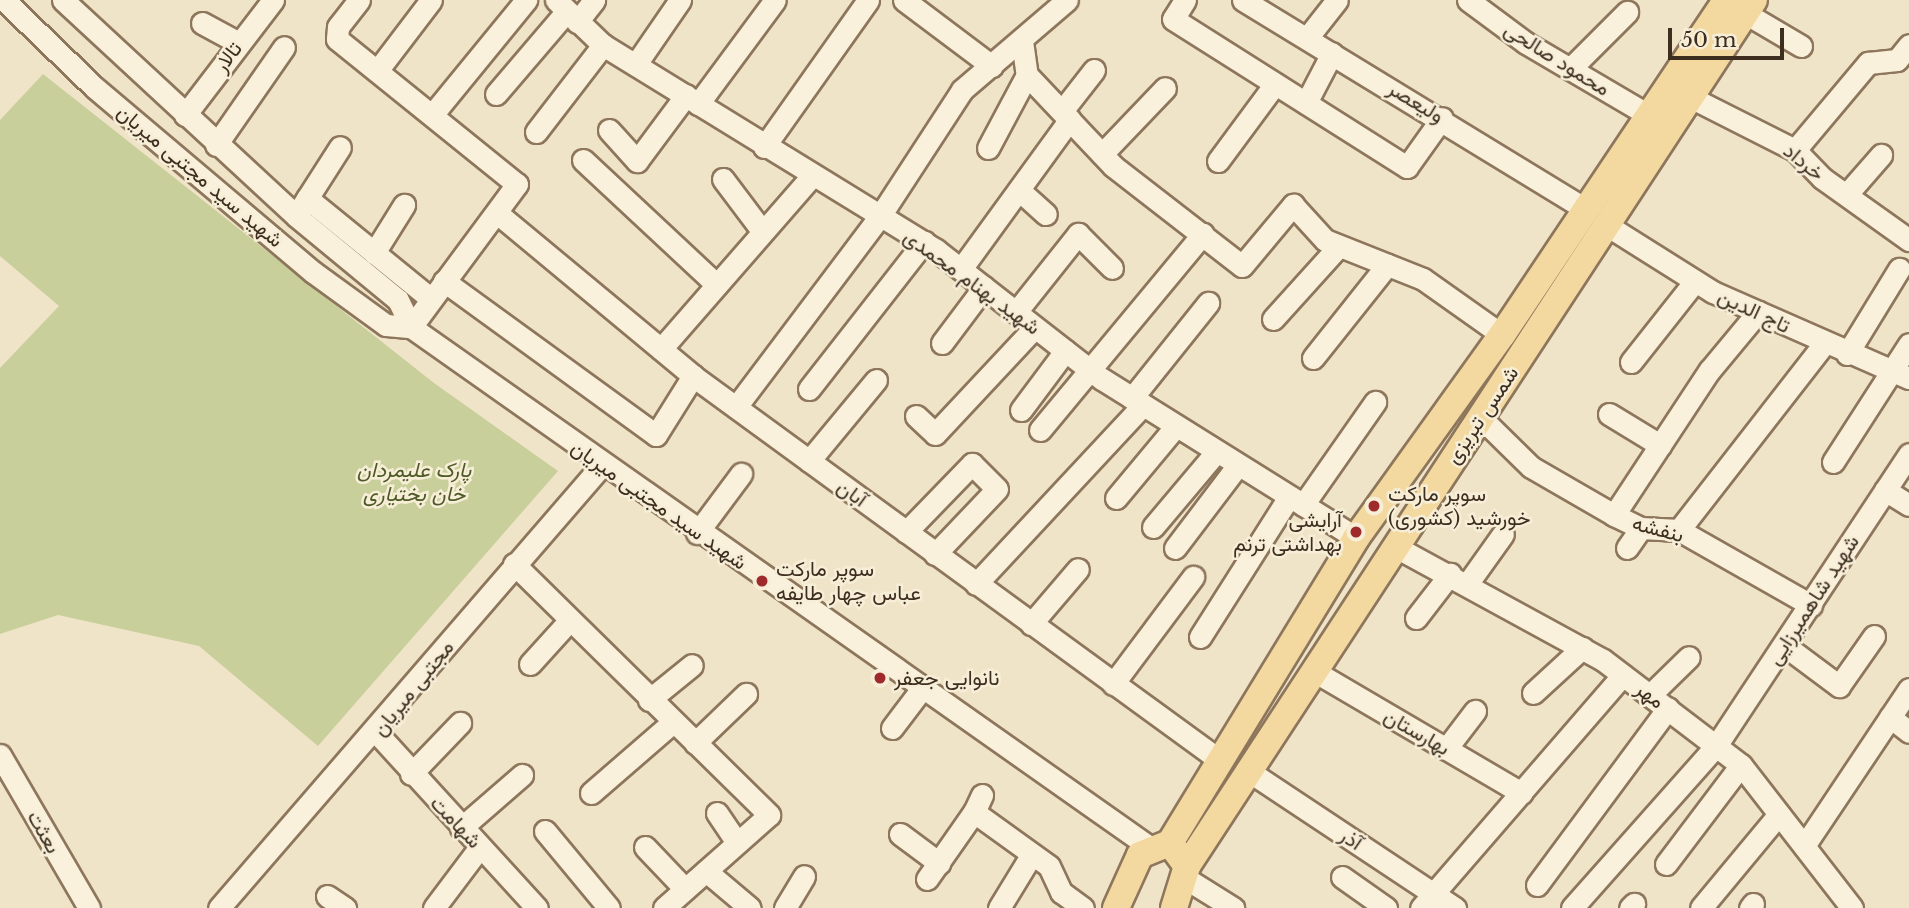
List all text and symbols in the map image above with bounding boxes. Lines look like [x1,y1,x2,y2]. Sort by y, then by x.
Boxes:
scale bar [1671,14,1786,58]
street label: محمود صالحی [1499,17,1615,101]
text: 50 m [1681,27,1736,53]
street label: تالار [208,37,248,77]
street label: ولیعصر [1383,75,1449,129]
street label: شهید سید مجتبی میریان [112,99,288,253]
street label: خرداد [1778,138,1830,186]
street label: شهید بهنام محمدی [899,224,1045,340]
street label: تاج الدین [1714,283,1794,339]
street label: شمس تبریزی [1440,361,1524,469]
street label: شهید سید مجتبی میریان [566,435,752,575]
park label: پارک علیمردان خان بختیاری [357,457,471,507]
street label: آبان [832,474,872,512]
place label: سوپر مارکت خورشید (کشوری) [1388,481,1531,531]
marker: سوپر مارکت خورشید (کشوری) [1366,498,1382,514]
place label: آرایشی بهداشتی ترنم [1233,507,1342,557]
street label: بنفشه [1629,510,1687,548]
marker: آرایشی بهداشتی ترنم [1348,524,1364,540]
street label: شهید شاهمیرزایی [1762,530,1864,670]
place label: سوپر مارکت عباس چهار طایفه [776,556,921,606]
marker: سوپر مارکت عباس چهار طایفه [754,573,770,589]
street label: مجتبی میریان [367,635,459,741]
place label: نانوایی جعفر [894,665,999,691]
marker: نانوایی جعفر [872,670,888,686]
street label: مهر [1631,676,1669,714]
street label: بهارستان [1380,703,1454,761]
street label: شهامت [425,791,487,853]
street label: بعثت [22,806,66,858]
street label: آذر [1335,822,1367,856]

